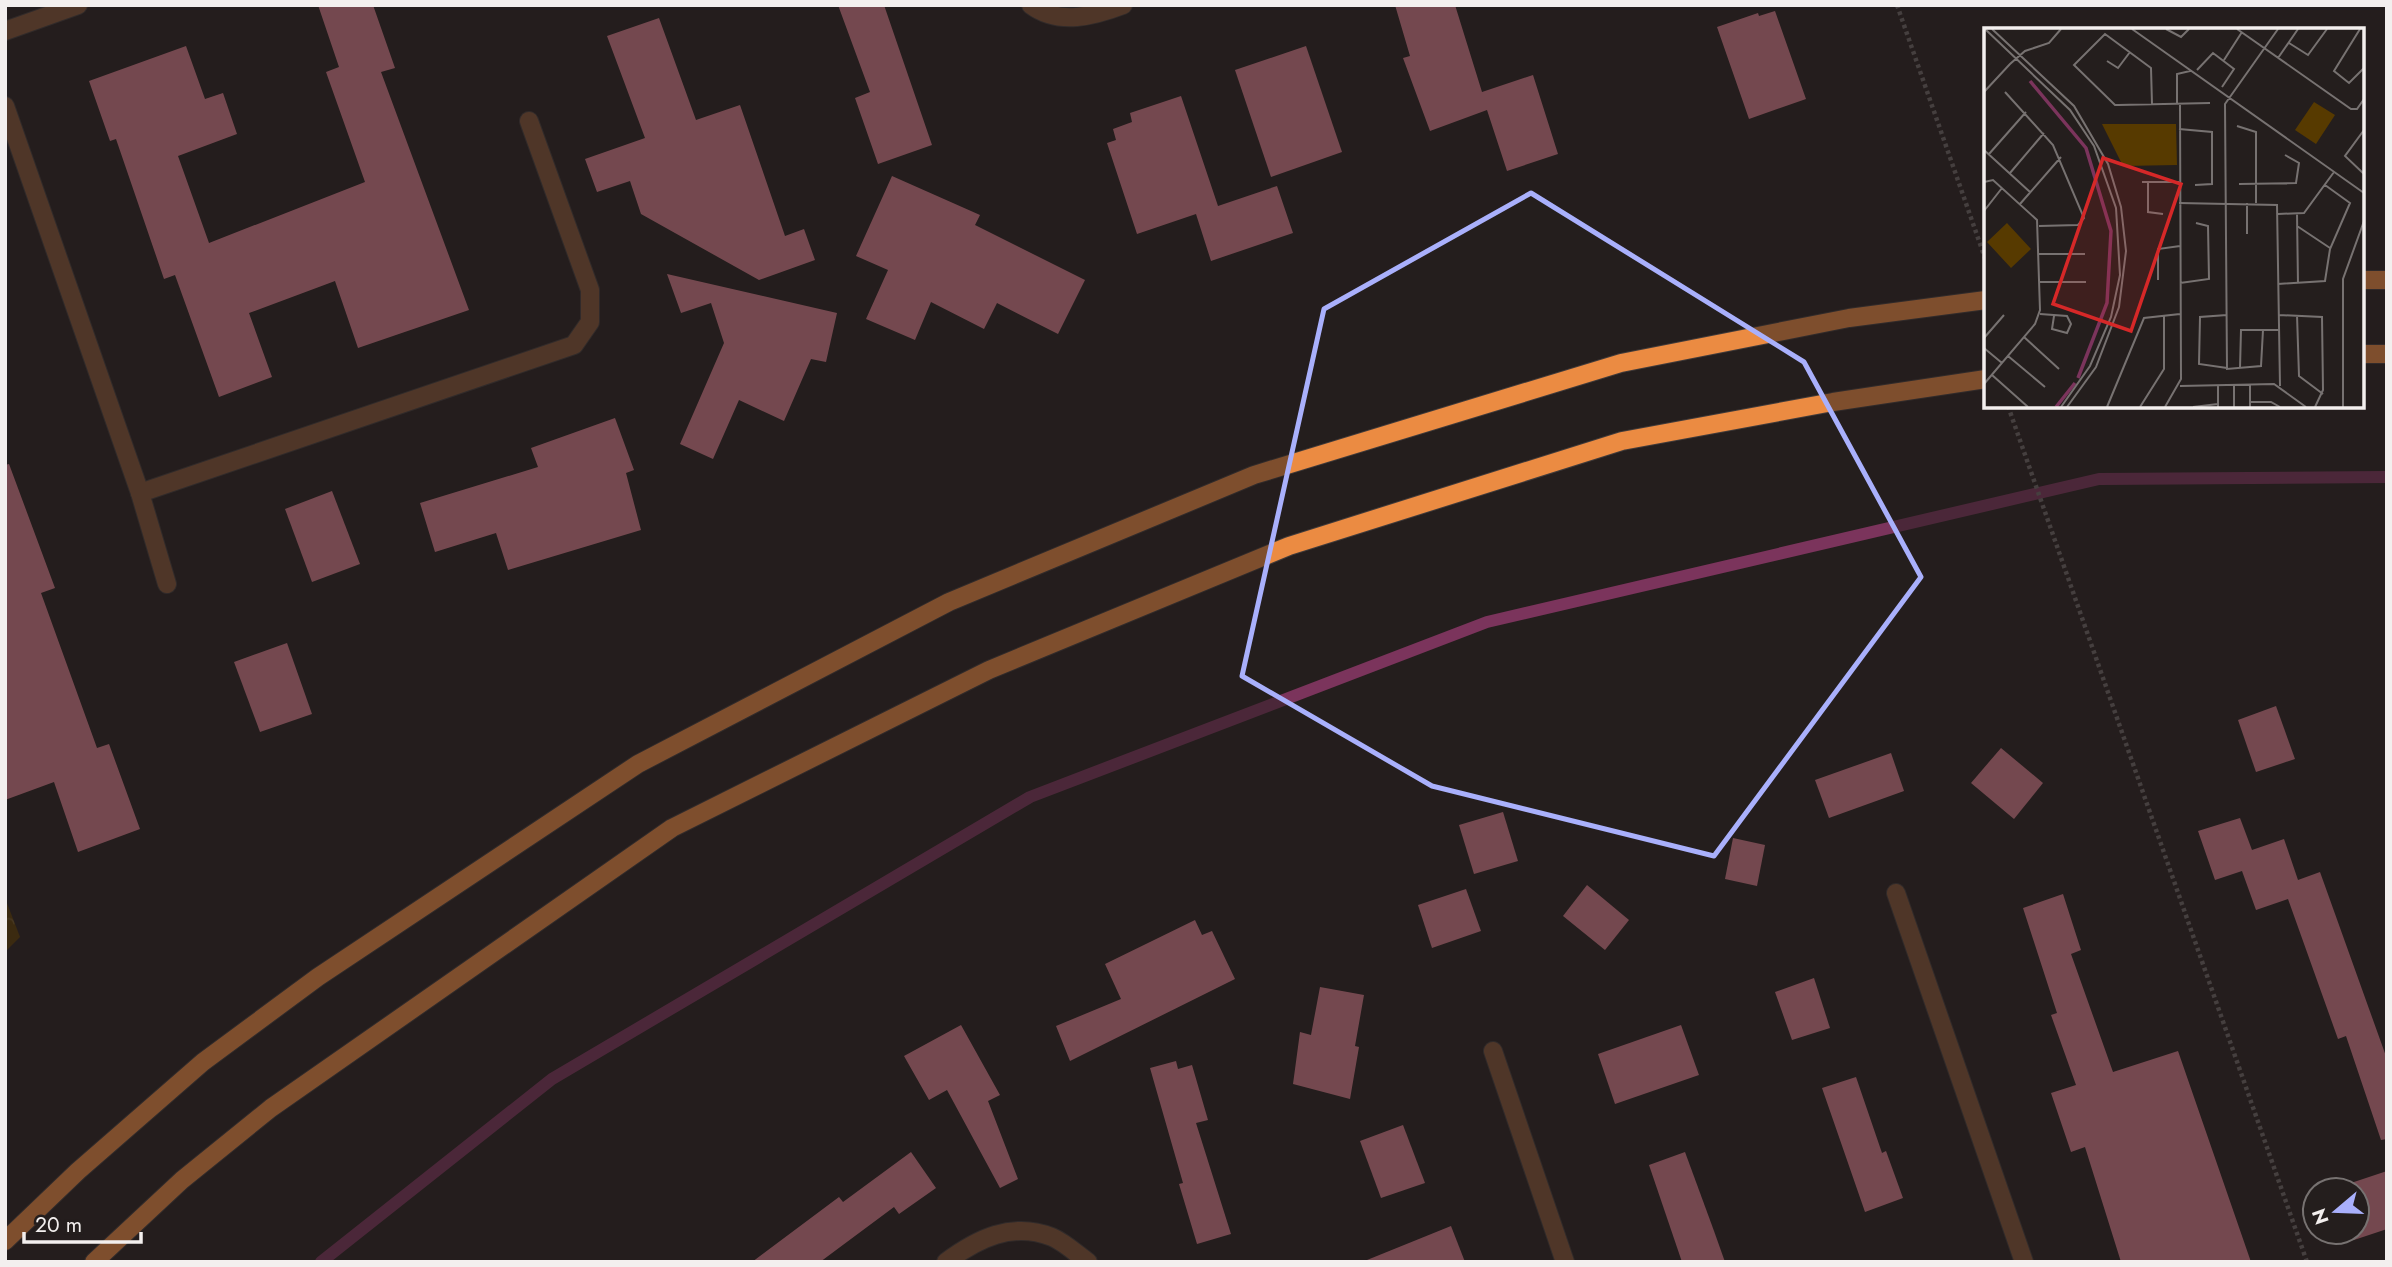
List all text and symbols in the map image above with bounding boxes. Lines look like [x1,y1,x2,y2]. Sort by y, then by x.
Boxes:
inset map [1984,28,2364,408]
north arrow [2301,1176,2371,1246]
scale bar [24,1200,142,1244]
text: N [2305,1205,2336,1228]
text: 20 m [35,1210,82,1240]

